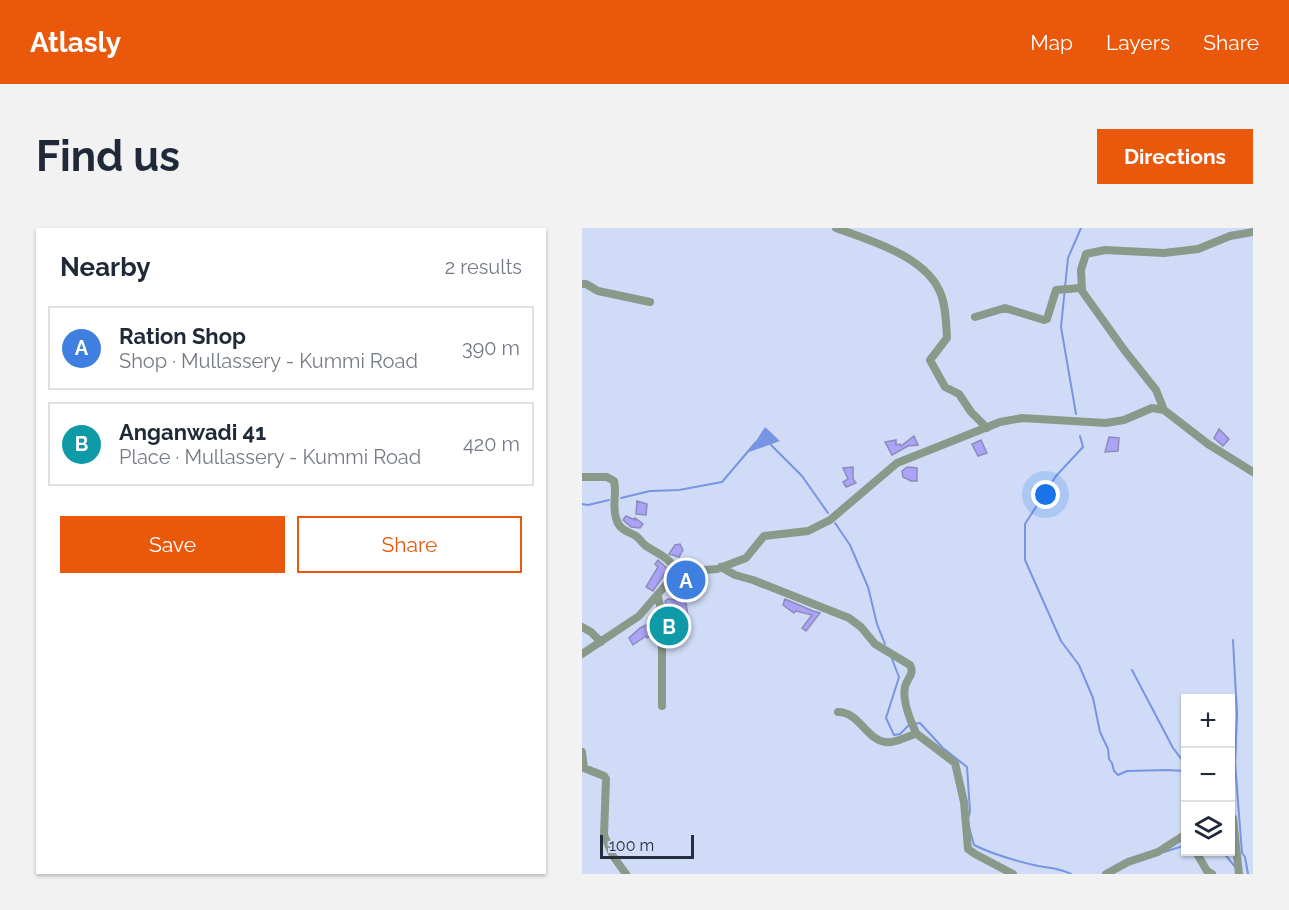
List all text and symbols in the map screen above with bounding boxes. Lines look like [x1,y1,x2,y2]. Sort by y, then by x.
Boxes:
text: Atlasly [30,26,121,59]
text: Map [1030,30,1073,55]
text: Layers [1106,30,1170,55]
text: Share [1203,30,1259,55]
button: Directions [1097,129,1253,184]
text: Find us [36,132,180,181]
text: Nearby [60,252,150,282]
text: 2 results [445,255,522,279]
text: Ration Shop [119,323,246,349]
text: A [75,336,88,360]
text: 390 m [462,336,520,360]
text: Shop · Mullassery - Kummi Road [119,349,418,373]
text: Anganwadi 41 [119,419,266,445]
text: B [75,432,88,456]
text: 420 m [463,432,520,456]
text: Place · Mullassery - Kummi Road [119,445,421,469]
your location [1031,480,1060,509]
button: Save [60,516,285,573]
button: Share [297,516,522,573]
pin: A [666,558,706,602]
pin: B [650,604,688,648]
map controls [1181,694,1235,856]
button: + [1181,694,1235,748]
button: − [1181,748,1235,802]
button: layers [1181,802,1235,856]
scale bar [600,832,694,860]
text: 100 m [609,836,654,855]

